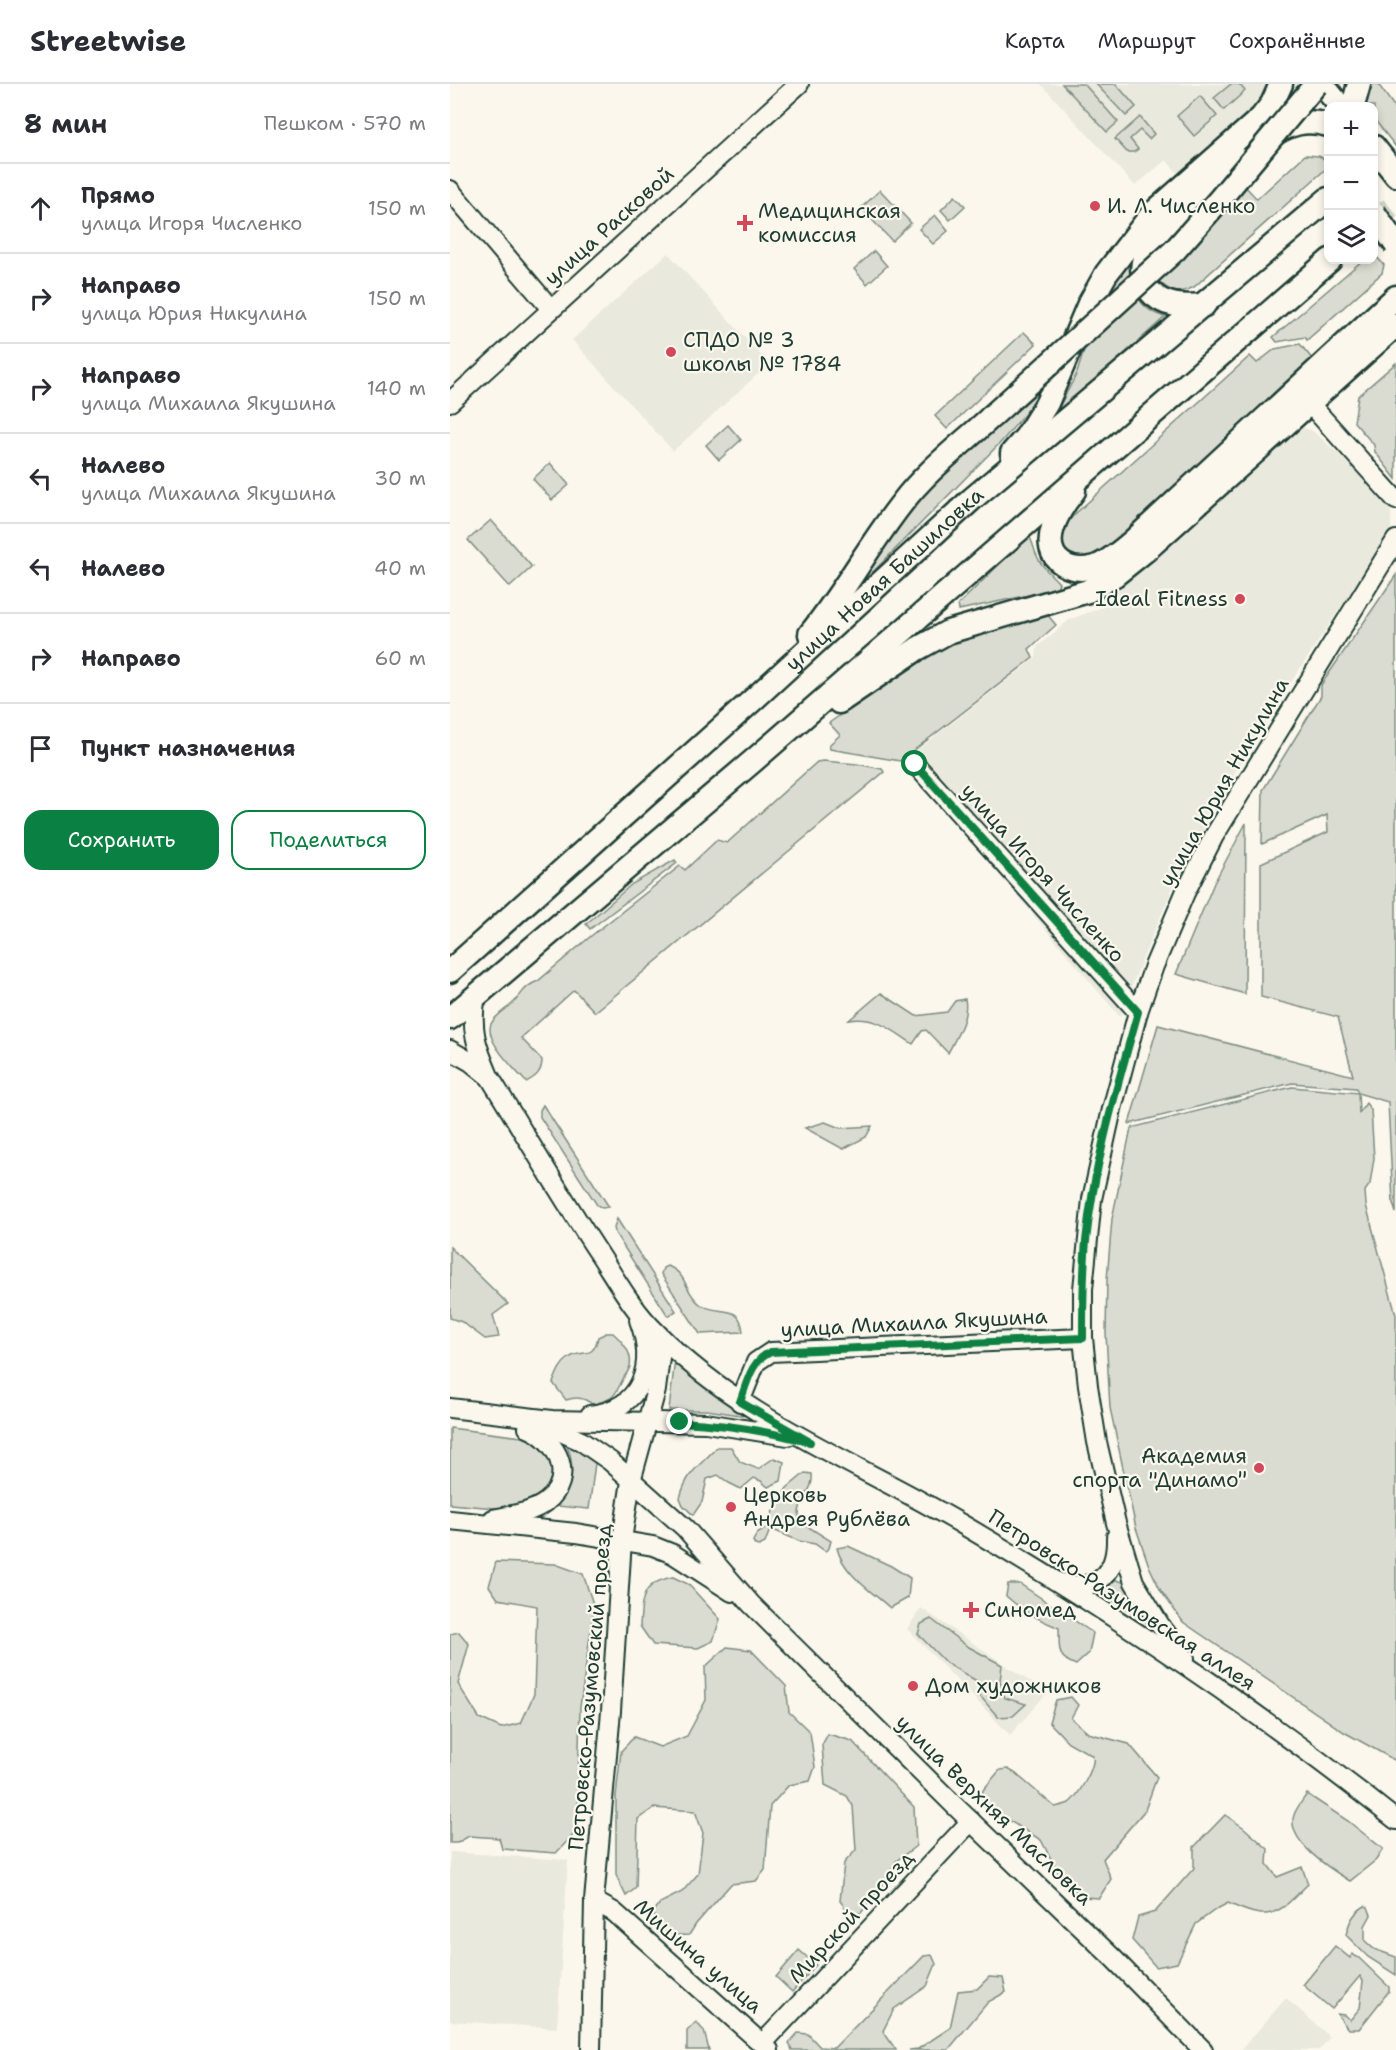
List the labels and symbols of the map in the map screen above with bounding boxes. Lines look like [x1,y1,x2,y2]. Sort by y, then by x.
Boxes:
street label: улица Расковой [538,160,680,292]
place label: И. Л. Численко [1107,192,1256,220]
place label: Медицинская комиссия [758,197,901,249]
marker: И. Л. Численко [1088,199,1102,213]
marker: Медицинская комиссия [736,214,754,232]
place label: СПДО № 3 школы № 1784 [683,326,841,378]
marker: СПДО № 3 школы № 1784 [664,345,678,359]
street label: улица Новая Башиловка [779,481,990,677]
place label: Ideal Fitness [1095,585,1228,613]
marker: Ideal Fitness [1233,592,1247,606]
street label: улица Юрия Никулина [1153,672,1295,892]
route start [901,750,927,776]
street label: улица Игоря Численко [955,777,1131,969]
street label: улица Михаила Якушина [780,1302,1048,1344]
route end [666,1408,692,1434]
place label: Академия спорта "Динамо" [1072,1442,1247,1494]
marker: Академия спорта "Динамо" [1252,1461,1266,1475]
place label: Церковь Андрея Рублёва [743,1481,910,1533]
marker: Церковь Андрея Рублёва [724,1500,738,1514]
street label: Петровско-Разумовская аллея [983,1503,1261,1697]
street label: Петровско-Разумовский проезд [562,1522,618,1852]
place label: Синомед [984,1596,1076,1624]
marker: Синомед [962,1601,980,1619]
place label: Дом художников [925,1672,1101,1700]
marker: Дом художников [906,1679,920,1693]
street label: улица Верхняя Масловка [890,1708,1098,1912]
street label: Мирской проезд [782,1844,920,1990]
street label: Мишина улица [628,1892,768,2020]

